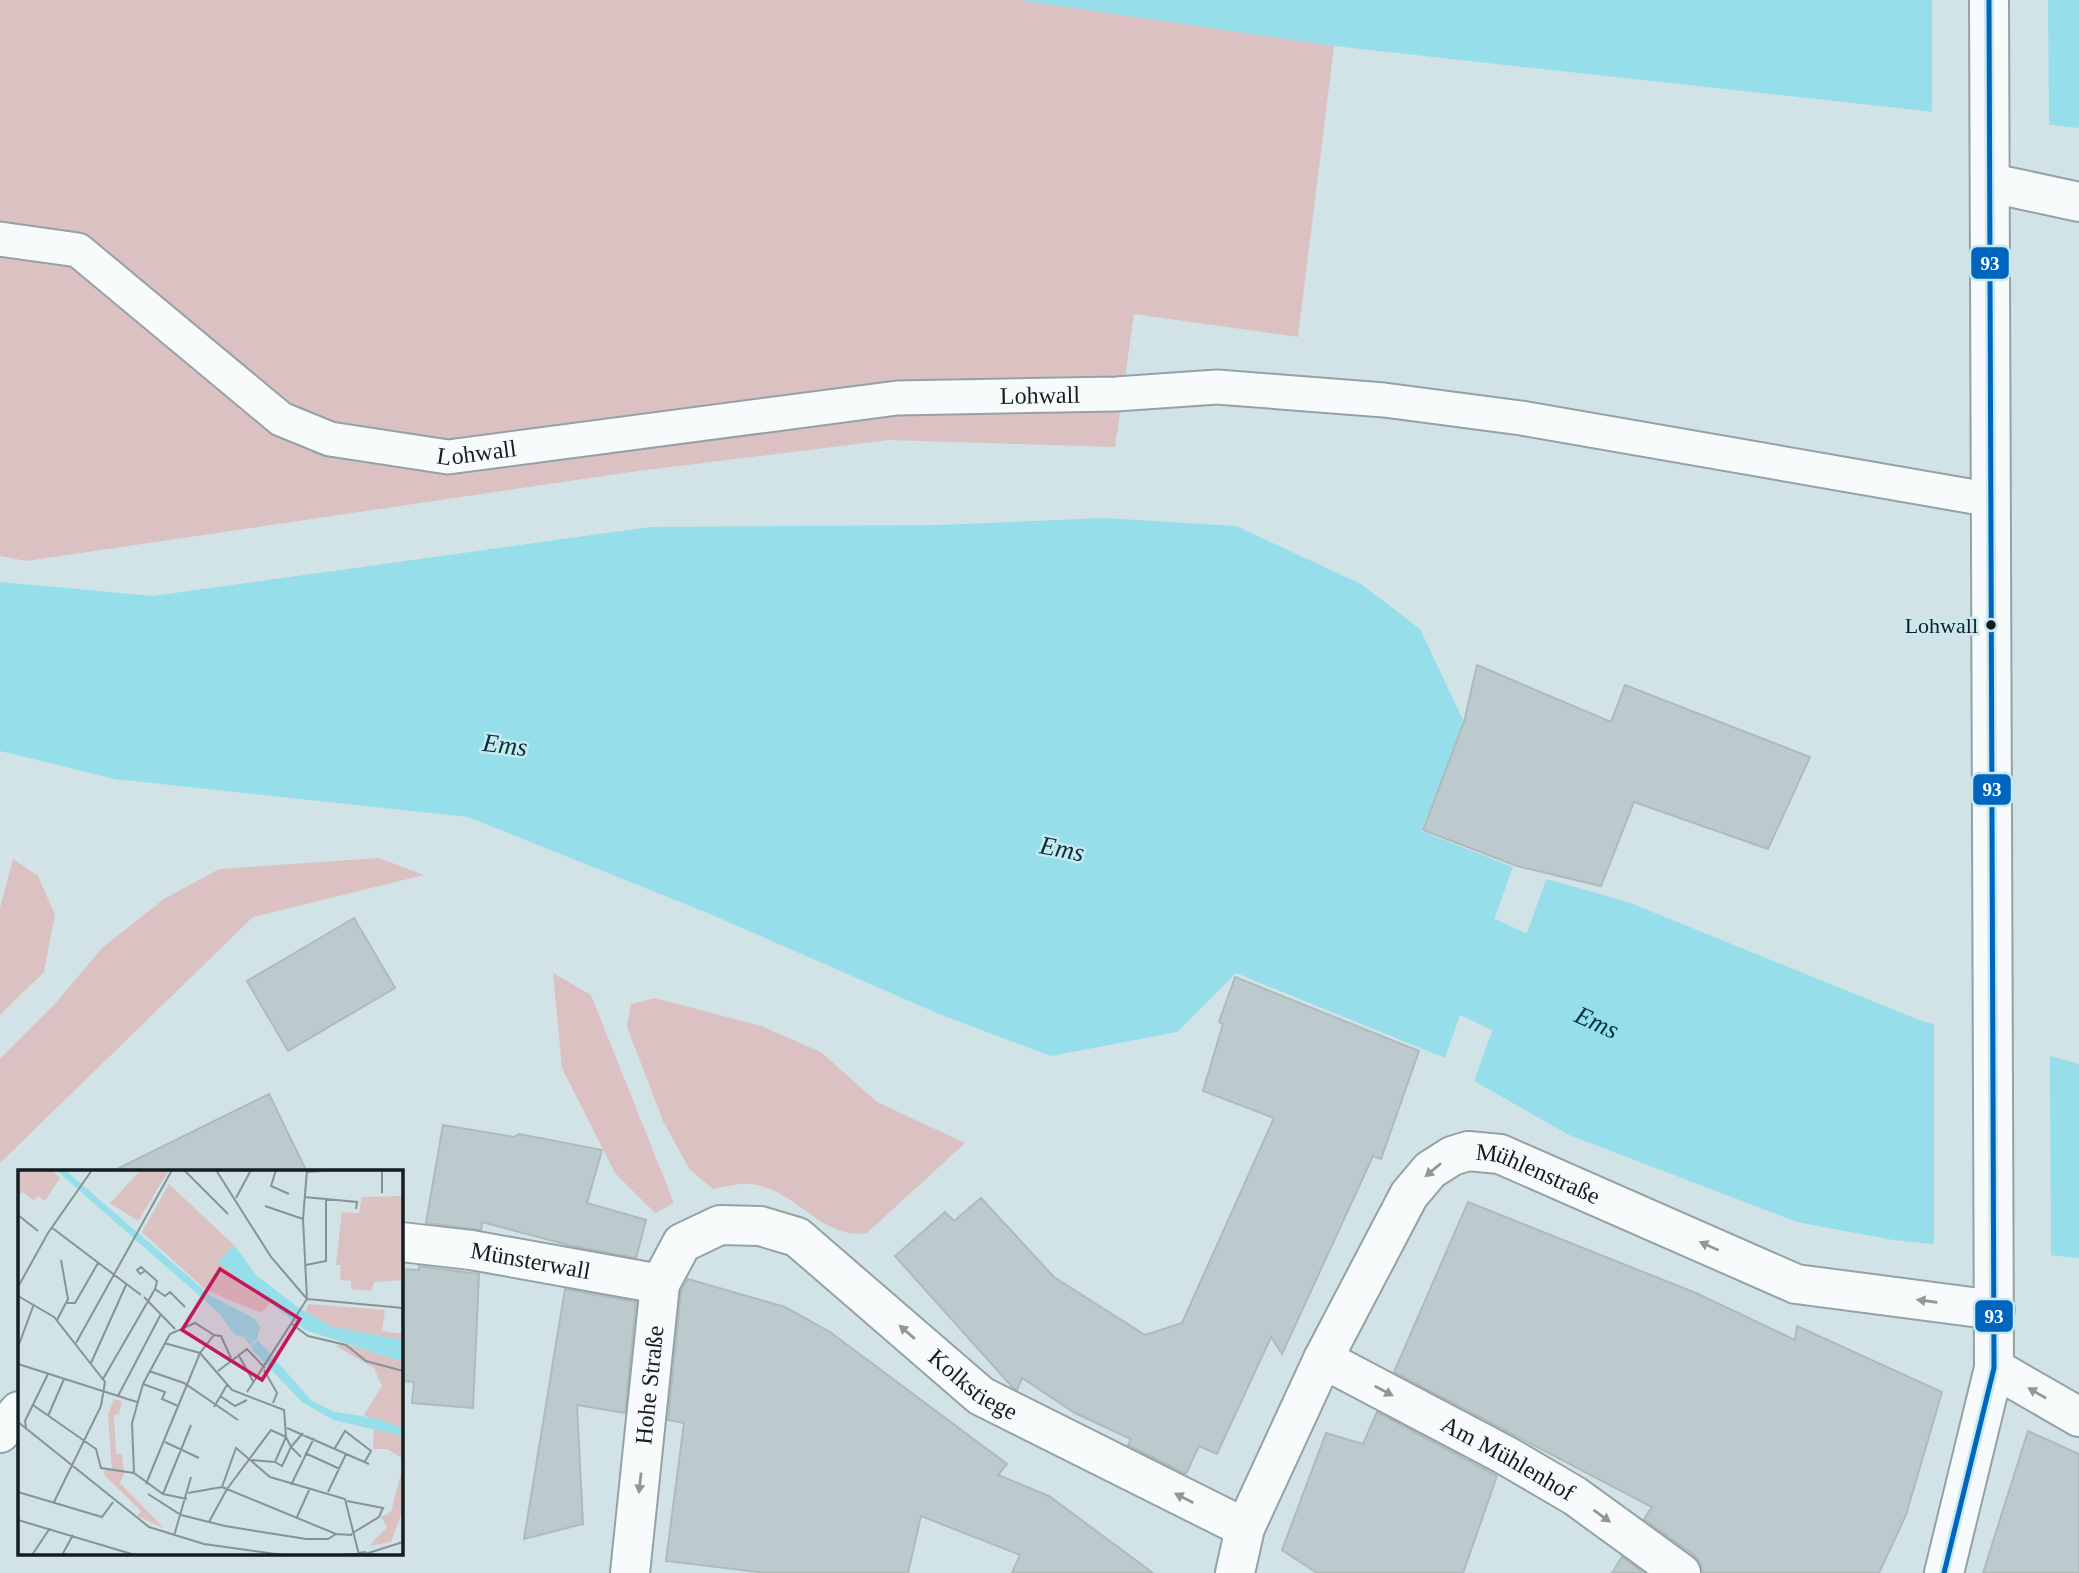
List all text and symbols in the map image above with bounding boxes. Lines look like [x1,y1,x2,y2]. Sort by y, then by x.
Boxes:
line badge: 93 [1970,246,2010,280]
text: 93 [1981,253,2000,274]
street label: Lohwall [1000,382,1080,409]
street label: Lohwall [435,435,518,470]
place label: Lohwall [1905,613,1978,638]
marker: Lohwall [1984,618,1998,632]
water label: Ems [480,728,529,762]
line badge: 93 [1972,773,2012,806]
text: 93 [1983,779,2002,800]
water label: Ems [1036,830,1087,868]
water label: Ems [1570,999,1623,1045]
street label: Mühlenstraße [1475,1139,1604,1209]
one-way arrow [1424,1162,1441,1177]
inset map [18,1170,402,1556]
street label: Münsterwall [469,1237,593,1284]
one-way arrow [1699,1240,1719,1252]
one-way arrow [1916,1296,1938,1307]
line badge: 93 [1974,1299,2014,1333]
text: 93 [1985,1306,2004,1327]
street label: Hohe Straße [630,1324,669,1446]
one-way arrow [898,1325,915,1340]
street label: Kolkstiege [923,1344,1022,1425]
one-way arrow [1374,1385,1394,1396]
one-way arrow [2027,1386,2046,1399]
street label: Am Mühlenhof [1437,1411,1579,1506]
one-way arrow [634,1472,645,1494]
one-way arrow [1174,1492,1194,1503]
one-way arrow [1593,1509,1611,1523]

